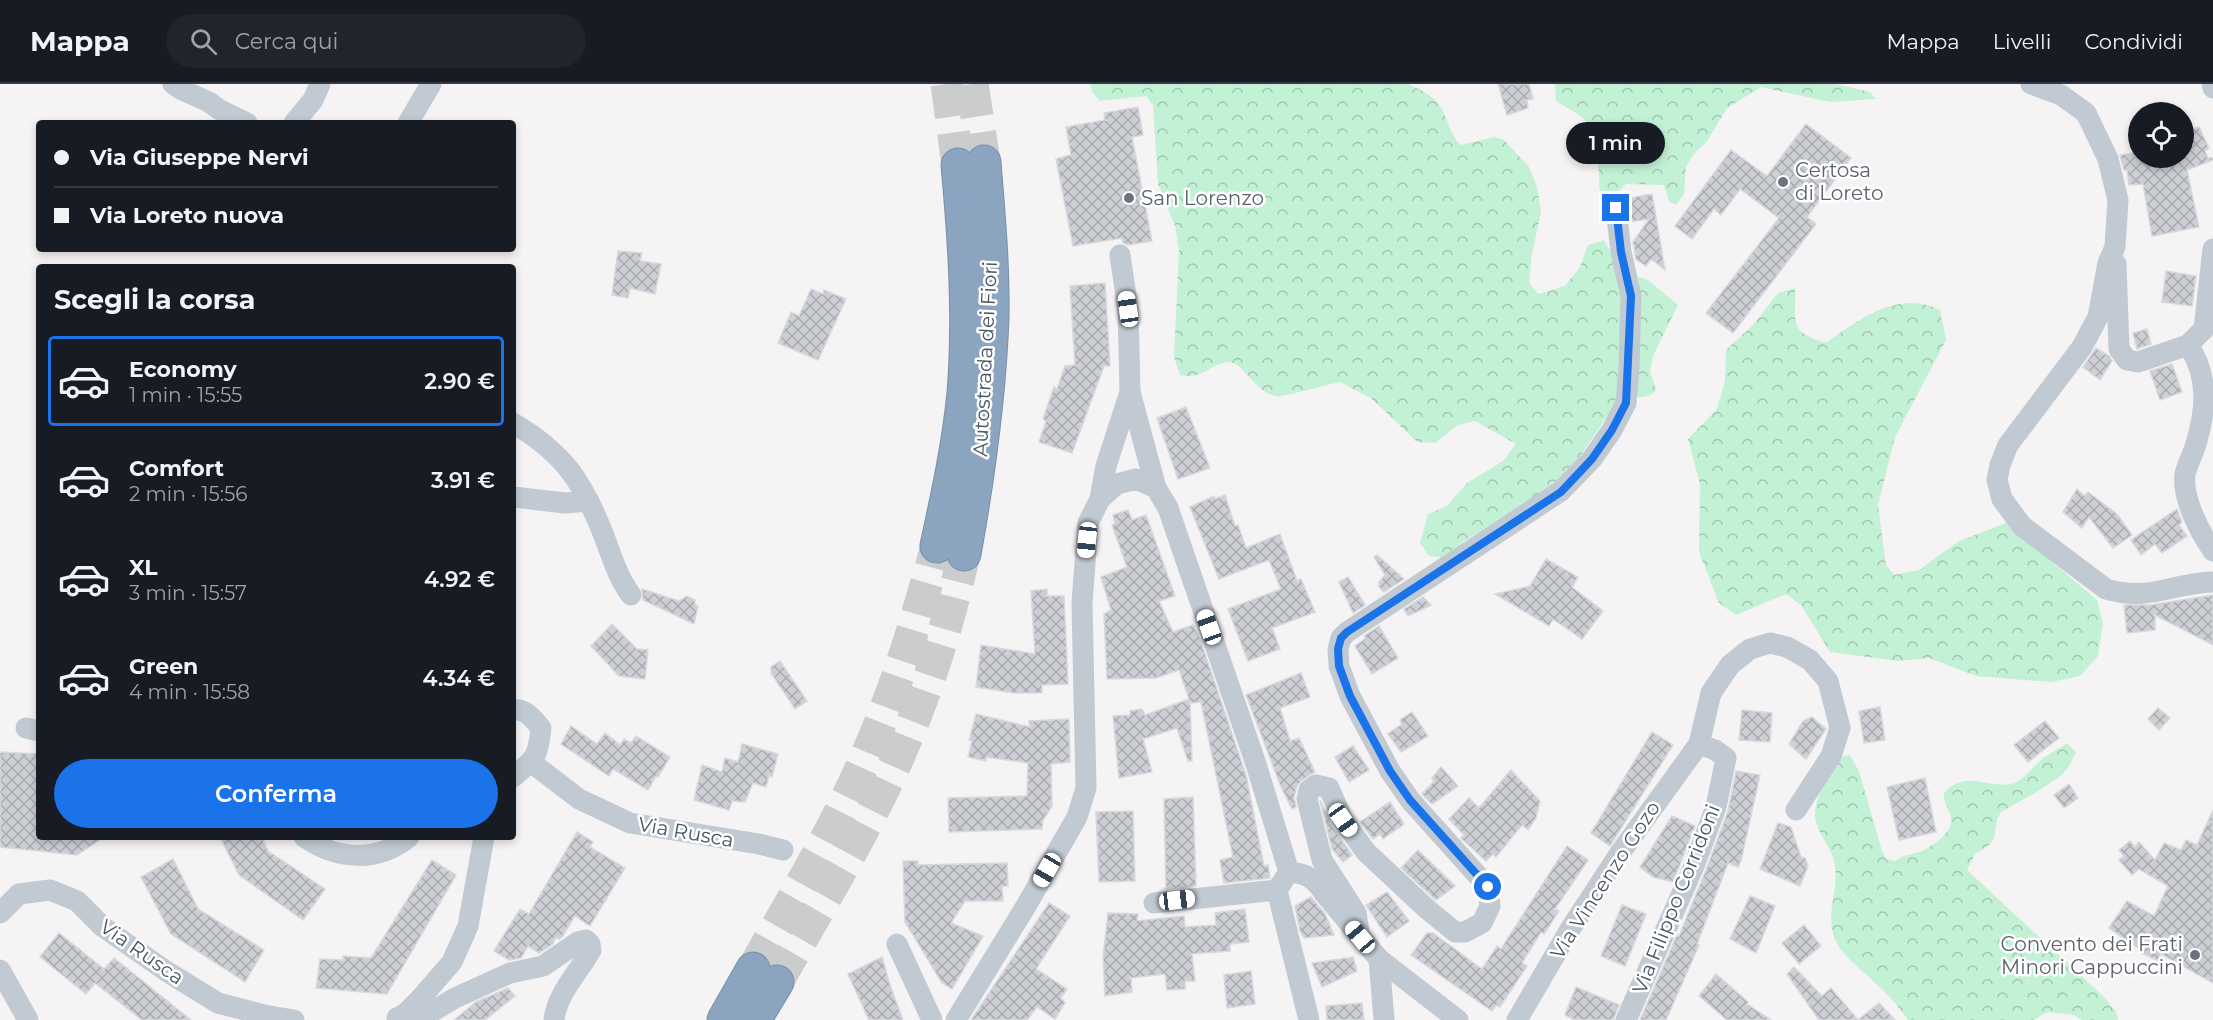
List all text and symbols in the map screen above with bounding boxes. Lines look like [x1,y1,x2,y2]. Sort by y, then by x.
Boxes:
search box [166,14,586,68]
text: Mappa [30,24,130,58]
icon: search [187,25,220,58]
text: Cerca qui [235,28,338,55]
text: Mappa [1886,29,1960,54]
text: Livelli [1993,29,2051,54]
text: Condividi [2084,29,2183,54]
map controls [2128,102,2194,168]
button: locate [2128,102,2194,168]
callout: 1 min [1566,121,1666,163]
text: 1 min [1589,131,1642,155]
text: Via Giuseppe Nervi [90,144,309,171]
place label: Certosa di Loreto [1795,158,1883,205]
marker: Certosa di Loreto [1776,175,1790,189]
place label: San Lorenzo [1141,186,1264,210]
marker: San Lorenzo [1122,191,1136,205]
route end [1602,194,1629,221]
text: Via Loreto nuova [90,202,284,229]
street label: Autostrada dei Fiori [968,261,1002,457]
text: Scegli la corsa [54,283,255,316]
car [1117,290,1139,328]
icon: car [57,354,111,408]
text: Economy [129,356,237,383]
text: 2.90 € [424,368,495,395]
text: 1 min · 15:55 [129,383,242,407]
icon: car [57,453,111,507]
text: Comfort [129,455,224,482]
text: 3.91 € [431,467,495,494]
text: 2 min · 15:56 [129,482,248,506]
car [1076,521,1098,559]
icon: car [57,552,111,606]
text: XL [129,554,158,581]
text: 4.92 € [424,566,495,593]
text: 3 min · 15:57 [129,581,247,605]
car [1194,607,1224,647]
icon: car [57,651,111,705]
text: Green [129,653,198,680]
text: 4.34 € [423,665,495,692]
text: 4 min · 15:58 [129,680,250,704]
button: Conferma [54,759,498,828]
street label: Via Vincenzo Gozo [1545,797,1665,963]
car [1325,800,1361,840]
street label: Via Filippo Corridoni [1627,801,1725,997]
street label: Via Rusca [636,812,736,852]
car [1030,850,1064,890]
route start [1474,873,1501,900]
car [1158,889,1196,911]
street label: Via Rusca [95,914,189,990]
car [1342,917,1378,957]
place label: Convento dei Frati Minori Cappuccini [2001,932,2183,979]
marker: Convento dei Frati Minori Cappuccini [2188,948,2202,962]

